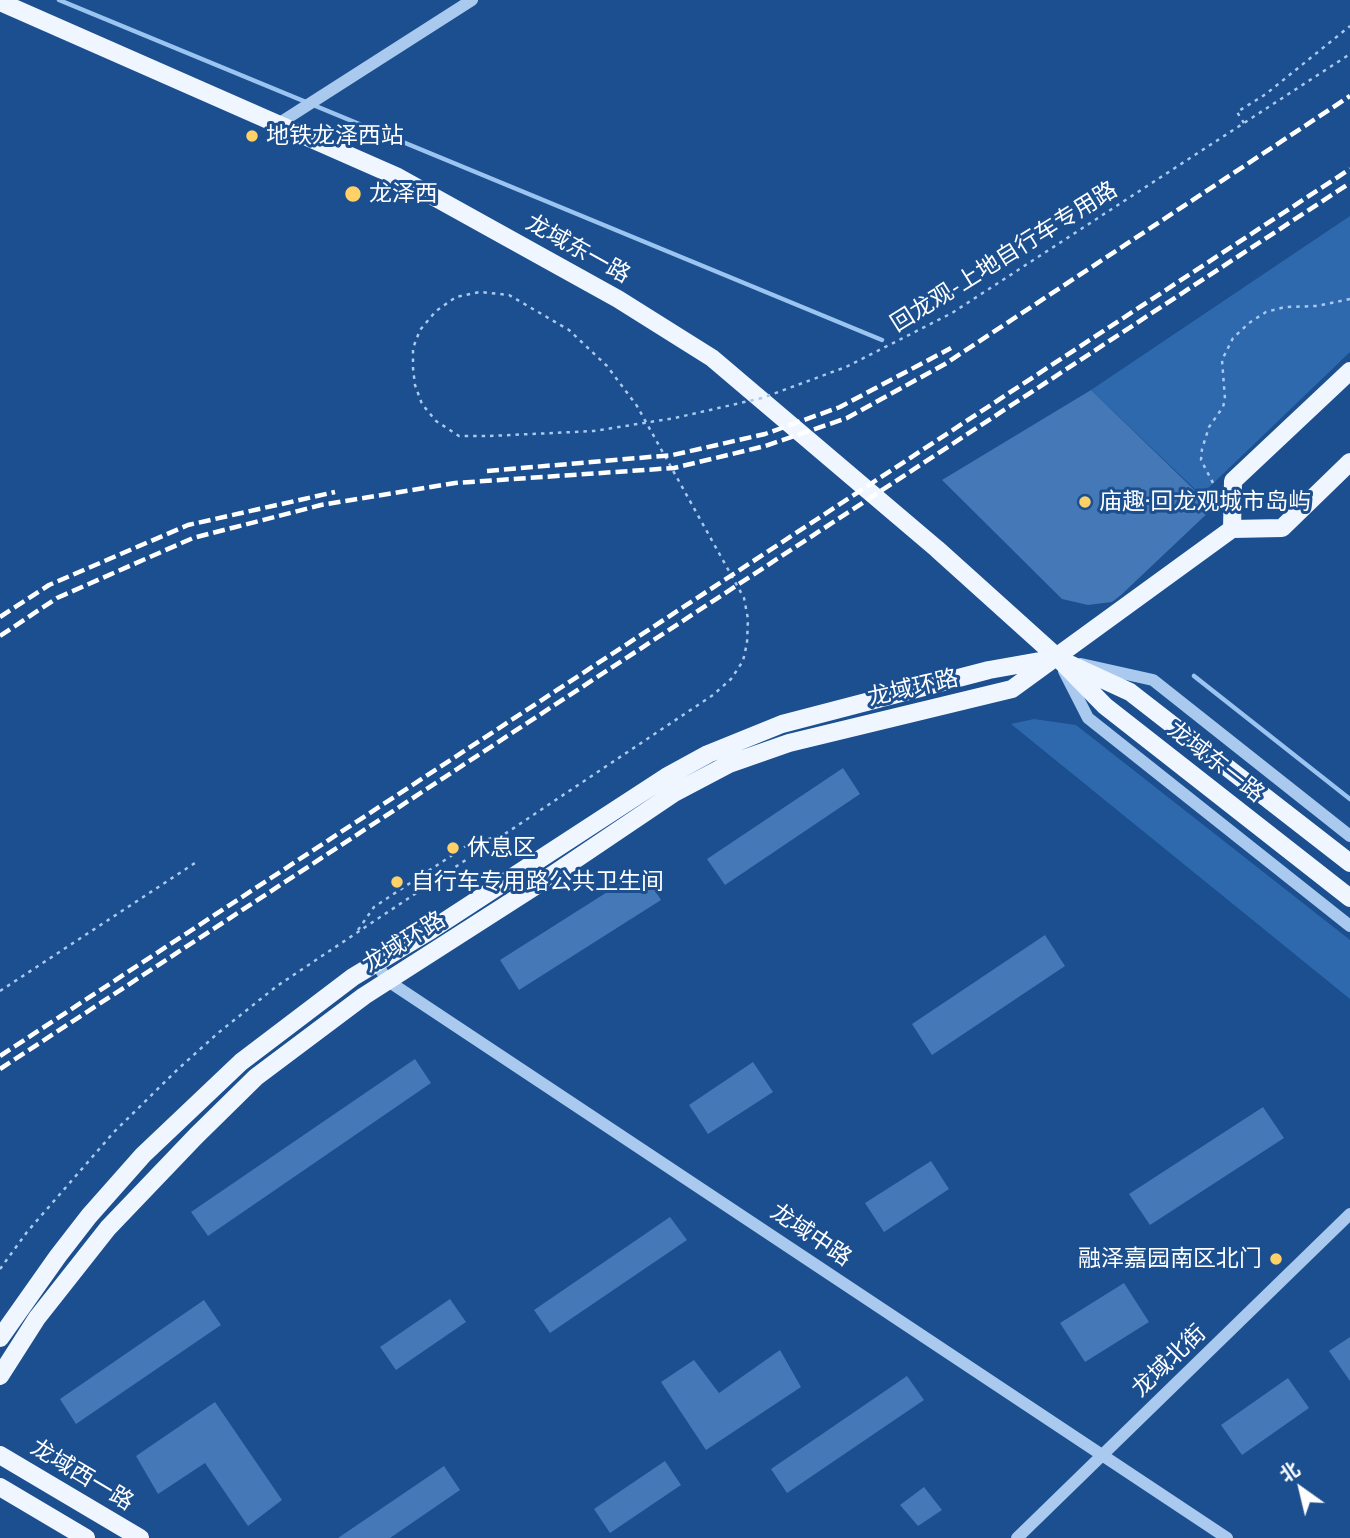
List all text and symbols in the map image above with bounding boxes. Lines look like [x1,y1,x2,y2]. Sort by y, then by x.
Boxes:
place label: 地铁龙泽西站 [266,122,404,150]
marker: 地铁龙泽西站 [244,128,260,144]
street label: 回龙观-上地自行车专用路 [886,176,1122,338]
place label: 龙泽西 [369,180,438,208]
marker: 龙泽西 [343,184,363,204]
street label: 龙域东一路 [521,209,635,289]
place label: 庙趣·回龙观城市岛屿 [1099,488,1311,516]
marker: 庙趣·回龙观城市岛屿 [1077,494,1093,510]
street label: 龙域环路 [865,664,961,712]
street label: 龙域东一路 [1162,716,1270,808]
place label: 休息区 [467,834,536,862]
marker: 休息区 [445,840,461,856]
place label: 自行车专用路公共卫生间 [411,868,664,896]
marker: 自行车专用路公共卫生间 [389,874,405,890]
street label: 龙域环路 [358,906,450,978]
street label: 龙域中路 [765,1198,857,1272]
place label: 融泽嘉园南区北门 [1078,1245,1262,1273]
marker: 融泽嘉园南区北门 [1268,1251,1284,1267]
street label: 龙域北街 [1126,1319,1212,1403]
street label: 龙域西一路 [26,1434,138,1516]
north arrow [1266,1454,1336,1524]
text: 北 [1275,1457,1303,1486]

